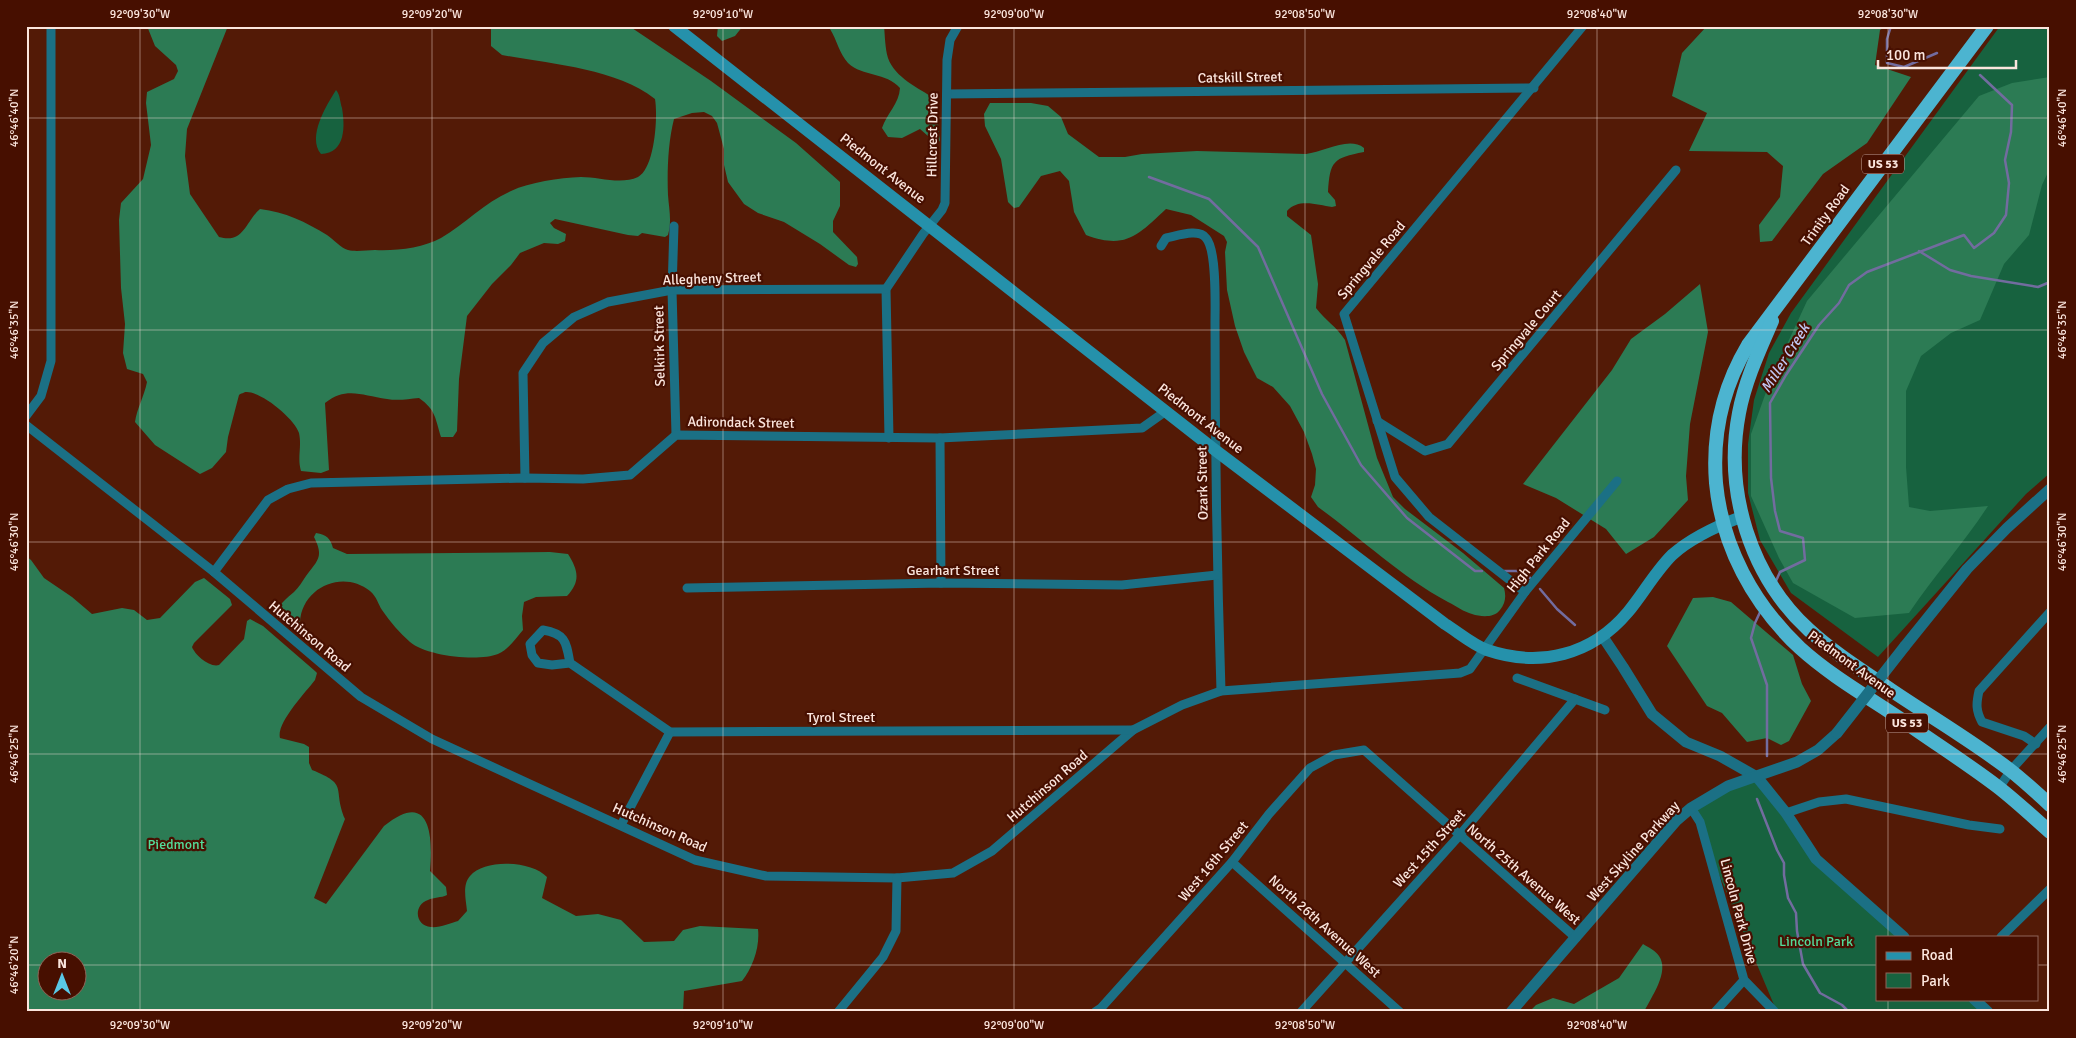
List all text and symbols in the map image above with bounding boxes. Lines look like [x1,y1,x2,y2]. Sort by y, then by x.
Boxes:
text: 92°09'30"W [110,7,170,22]
text: 92°09'20"W [402,7,462,22]
text: 92°09'10"W [693,7,753,22]
text: 92°09'00"W [984,7,1044,22]
text: 92°08'50"W [1275,7,1335,22]
text: 92°08'40"W [1567,7,1627,22]
text: 92°08'30"W [1858,7,1918,22]
scale bar [1878,38,2016,70]
text: 100 m [1886,46,1926,64]
street label: Catskill Street [1198,68,1283,87]
text: 46°46'40"N [7,89,22,147]
text: 46°46'40"N [2055,89,2070,147]
street label: Hillcrest Drive [923,92,942,178]
street label: Piedmont Avenue [836,130,929,207]
road number: US 53 [1862,154,1904,173]
street label: Trinity Road [1798,181,1853,249]
street label: Springvale Road [1334,218,1409,303]
street label: Allegheny Street [662,268,762,289]
street label: Springvale Court [1488,286,1565,374]
text: 46°46'35"N [7,301,22,359]
text: 46°46'35"N [2055,301,2070,359]
street label: Selkirk Street [650,305,669,387]
water label: Miller Creek [1757,319,1814,396]
street label: Piedmont Avenue [1154,380,1247,457]
street label: Adirondack Street [687,413,795,432]
street label: Ozark Street [1193,446,1212,520]
text: 46°46'30"N [7,513,22,571]
text: 46°46'30"N [2055,513,2070,571]
street label: High Park Road [1503,514,1574,596]
street label: Gearhart Street [907,562,1000,579]
street label: Hutchinson Road [265,597,354,676]
street label: Piedmont Avenue [1805,627,1899,702]
street label: Tyrol Street [807,709,875,726]
road number: US 53 [1886,714,1928,732]
text: 46°46'25"N [7,725,22,783]
text: 46°46'25"N [2055,725,2070,783]
street label: Hutchinson Road [1003,747,1091,826]
street label: West Skyline Parkway [1584,797,1683,905]
street label: Hutchinson Road [610,799,710,856]
street label: West 15th Street [1390,806,1469,891]
street label: West 16th Street [1175,818,1252,905]
street label: North 25th Avenue West [1463,820,1584,928]
park label: Piedmont [147,836,205,853]
street label: Lincoln Park Drive [1716,857,1761,966]
street label: North 26th Avenue West [1265,872,1384,981]
park label: Lincoln Park [1779,933,1853,950]
text: 46°46'20"N [7,936,22,994]
legend [1876,936,2038,1000]
text: Road [1921,946,1953,964]
north arrow [38,950,88,1000]
text: N [57,955,67,972]
text: Park [1921,972,1950,990]
text: 92°09'30"W [110,1018,170,1033]
text: 92°09'20"W [402,1018,462,1033]
text: 92°09'10"W [693,1018,753,1033]
text: 92°09'00"W [984,1018,1044,1033]
text: 92°08'50"W [1275,1018,1335,1033]
text: 92°08'40"W [1567,1018,1627,1033]

